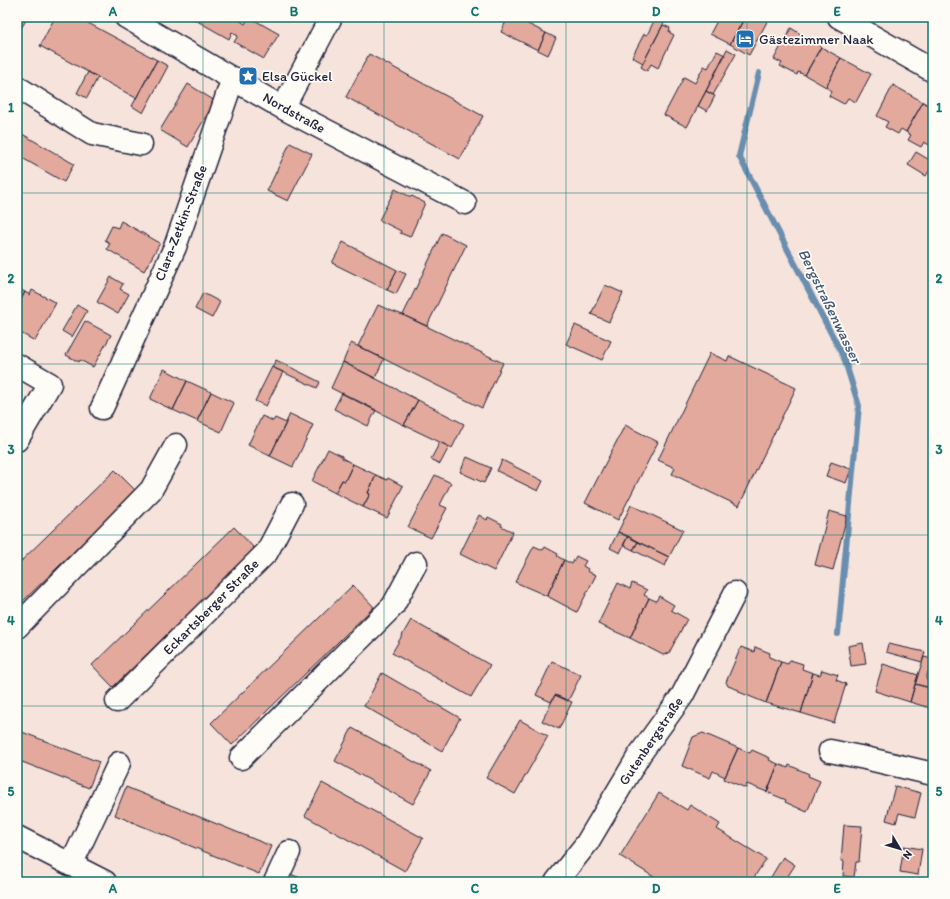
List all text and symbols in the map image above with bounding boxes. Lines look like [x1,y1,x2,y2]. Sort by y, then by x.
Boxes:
text: A [108,4,118,19]
text: B [290,4,299,19]
text: C [471,4,480,19]
text: D [652,4,661,19]
text: E [833,4,841,19]
hotel icon: Gästezimmer Naak [734,28,756,50]
place label: Gästezimmer Naak [759,31,874,48]
place icon: Elsa Gückel [237,65,259,87]
place label: Elsa Gückel [262,68,332,85]
street label: Nordstraße [260,89,328,137]
text: 1 [8,100,14,115]
text: 1 [936,100,942,115]
street label: Clara-Zetkin-Straße [151,162,211,283]
water label: Bergstraßenwasser [794,246,866,368]
text: 2 [8,271,15,286]
text: 2 [936,271,943,286]
text: 3 [7,442,15,457]
text: 3 [935,442,943,457]
street label: Eckartsberger Straße [159,555,263,659]
text: 4 [7,613,15,628]
text: 4 [935,613,943,628]
street label: Gutenbergstraße [615,693,687,788]
text: 5 [8,784,15,799]
text: 5 [936,784,943,799]
north arrow [880,829,920,869]
text: N [900,848,915,862]
text: A [108,881,118,896]
text: B [290,881,299,896]
text: C [471,881,480,896]
text: D [652,881,661,896]
text: E [833,881,841,896]

